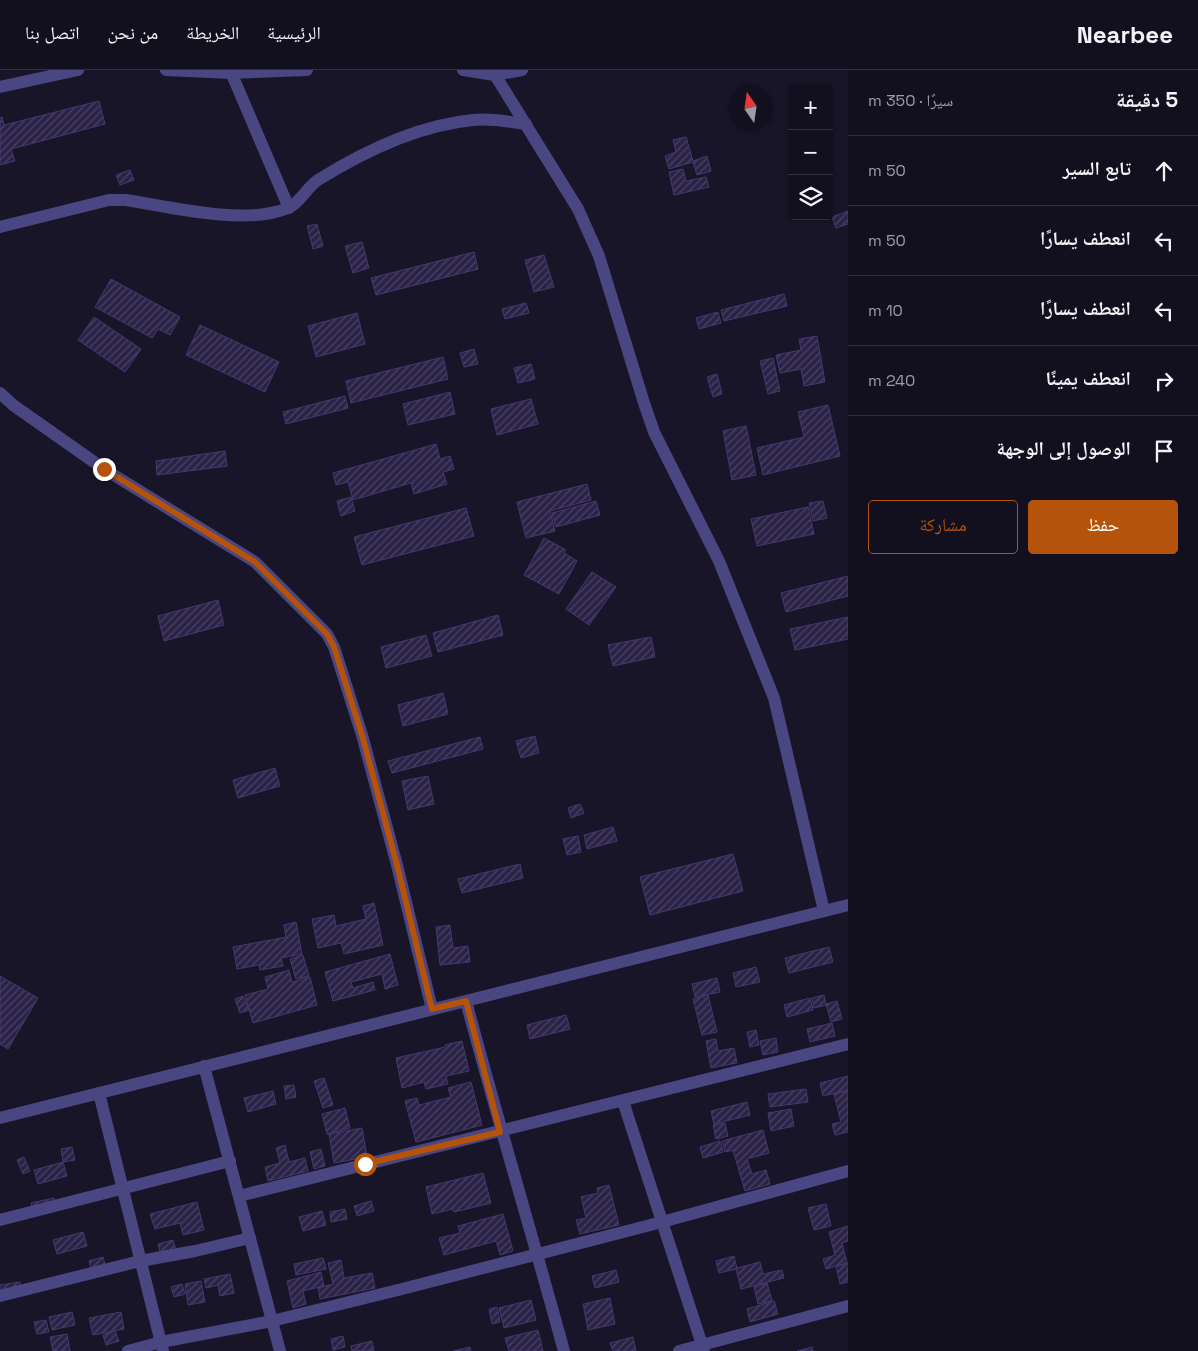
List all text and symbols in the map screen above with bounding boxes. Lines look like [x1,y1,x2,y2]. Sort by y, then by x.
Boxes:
text: Nearbee [1077,19,1173,50]
text: اتصل بنا [25,21,80,44]
text: من نحن [108,21,158,44]
text: الخريطة [186,21,239,44]
text: الرئيسية [267,21,321,44]
north arrow [728,85,773,130]
map controls [788,85,833,220]
button: + [788,85,833,130]
text: 5 دقيقة [1116,86,1178,113]
text: سيرًا · 350 m [868,90,953,111]
button: − [788,130,833,175]
text: تابع السير [1063,156,1131,181]
icon: ahead [1150,157,1178,185]
text: 50 m [868,160,906,181]
button: layers [788,175,833,220]
text: انعطف يسارًا [1040,226,1131,251]
icon: left [1150,227,1178,255]
text: 50 m [868,230,906,251]
text: انعطف يسارًا [1040,296,1131,321]
icon: left [1150,297,1178,325]
text: 10 m [868,300,903,321]
text: انعطف يمينًا [1046,366,1131,391]
icon: right [1150,367,1178,395]
text: 240 m [868,370,915,391]
text: الوصول إلى الوجهة [996,436,1131,461]
icon: arrive [1150,437,1178,465]
route end [93,458,116,481]
button: مشاركة [868,500,1018,554]
button: حفظ [1028,500,1178,554]
route start [354,1153,377,1176]

